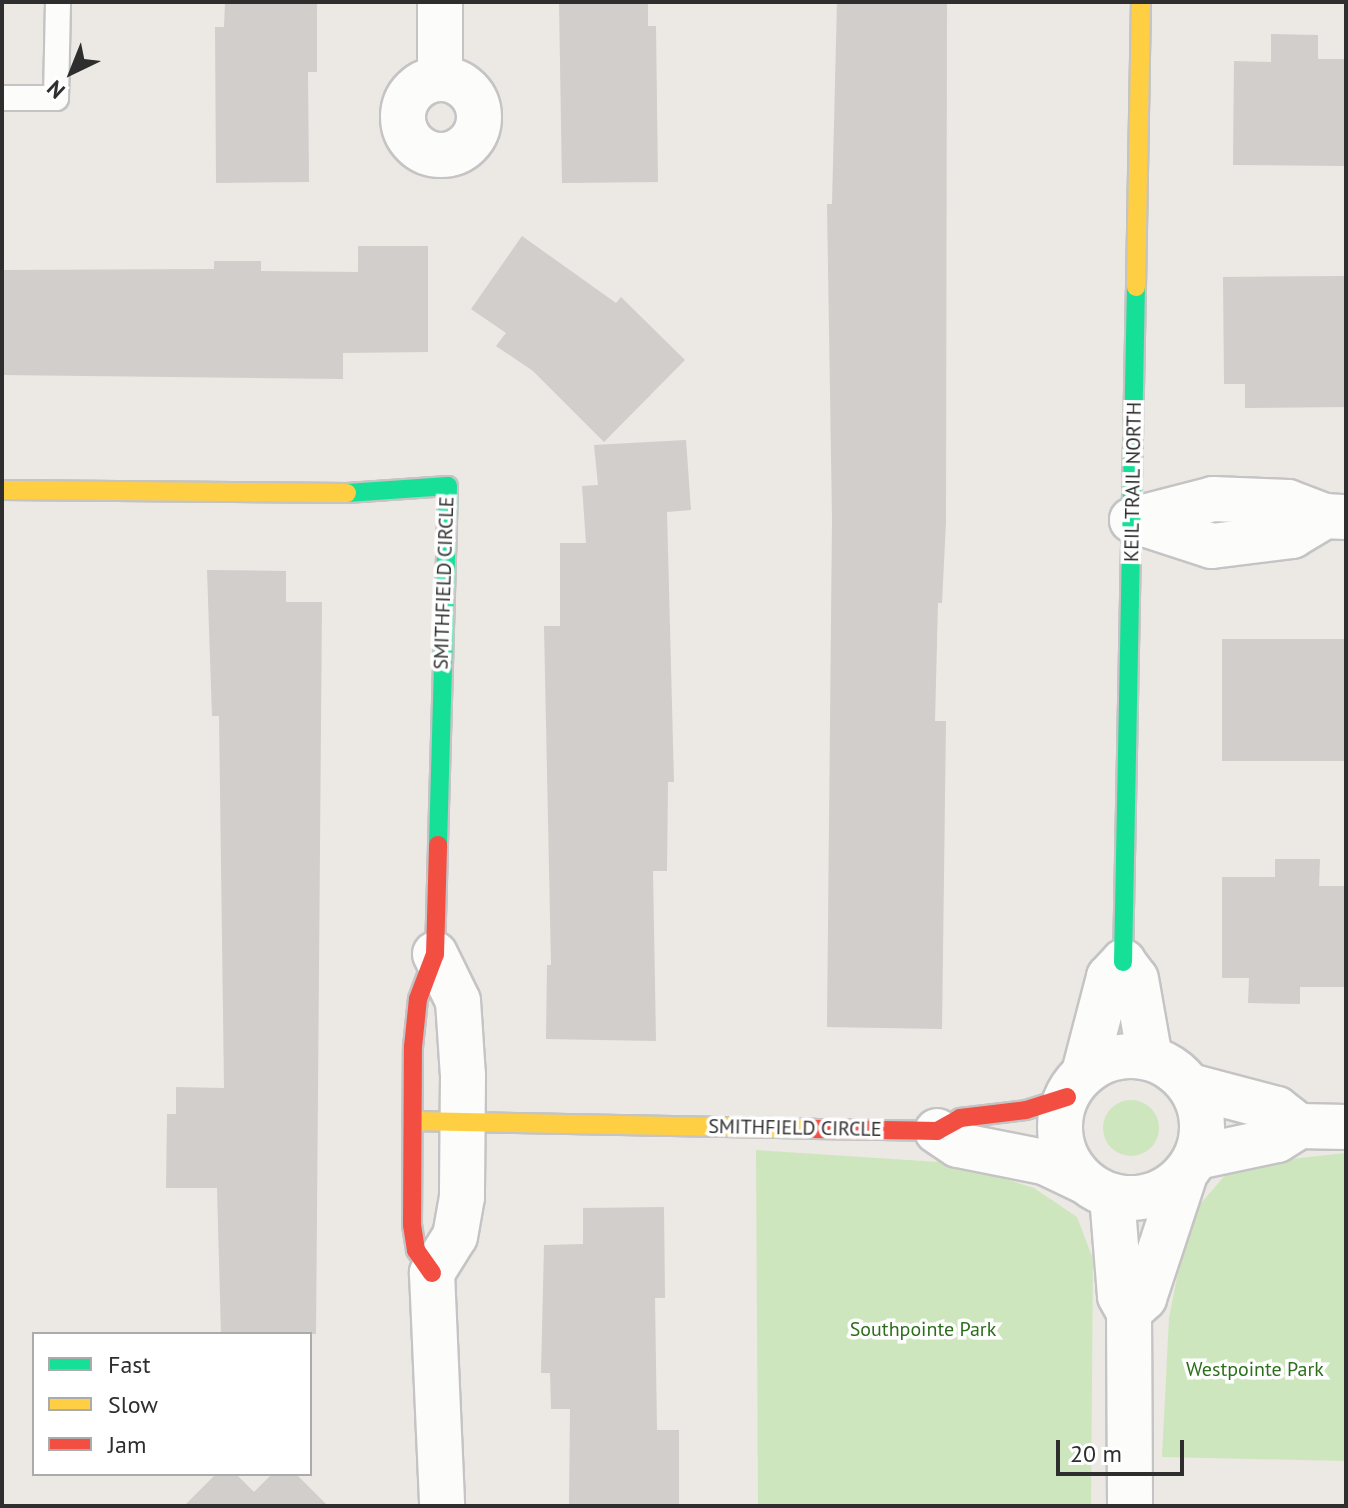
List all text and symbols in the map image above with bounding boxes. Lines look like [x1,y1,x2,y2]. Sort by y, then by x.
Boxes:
north arrow [32,32,112,112]
text: N [41,74,70,105]
street label: KEIL TRAIL NORTH [1120,401,1146,563]
street label: SMITHFIELD CIRCLE [429,496,459,670]
street label: SMITHFIELD CIRCLE [708,1114,882,1142]
park label: Southpointe Park [850,1317,996,1341]
legend [32,1332,312,1476]
text: Fast [108,1349,151,1380]
park label: Westpointe Park [1186,1357,1324,1381]
text: Slow [108,1389,158,1420]
scale bar [1060,1424,1188,1474]
text: Jam [108,1429,146,1460]
text: 20 m [1070,1438,1122,1469]

